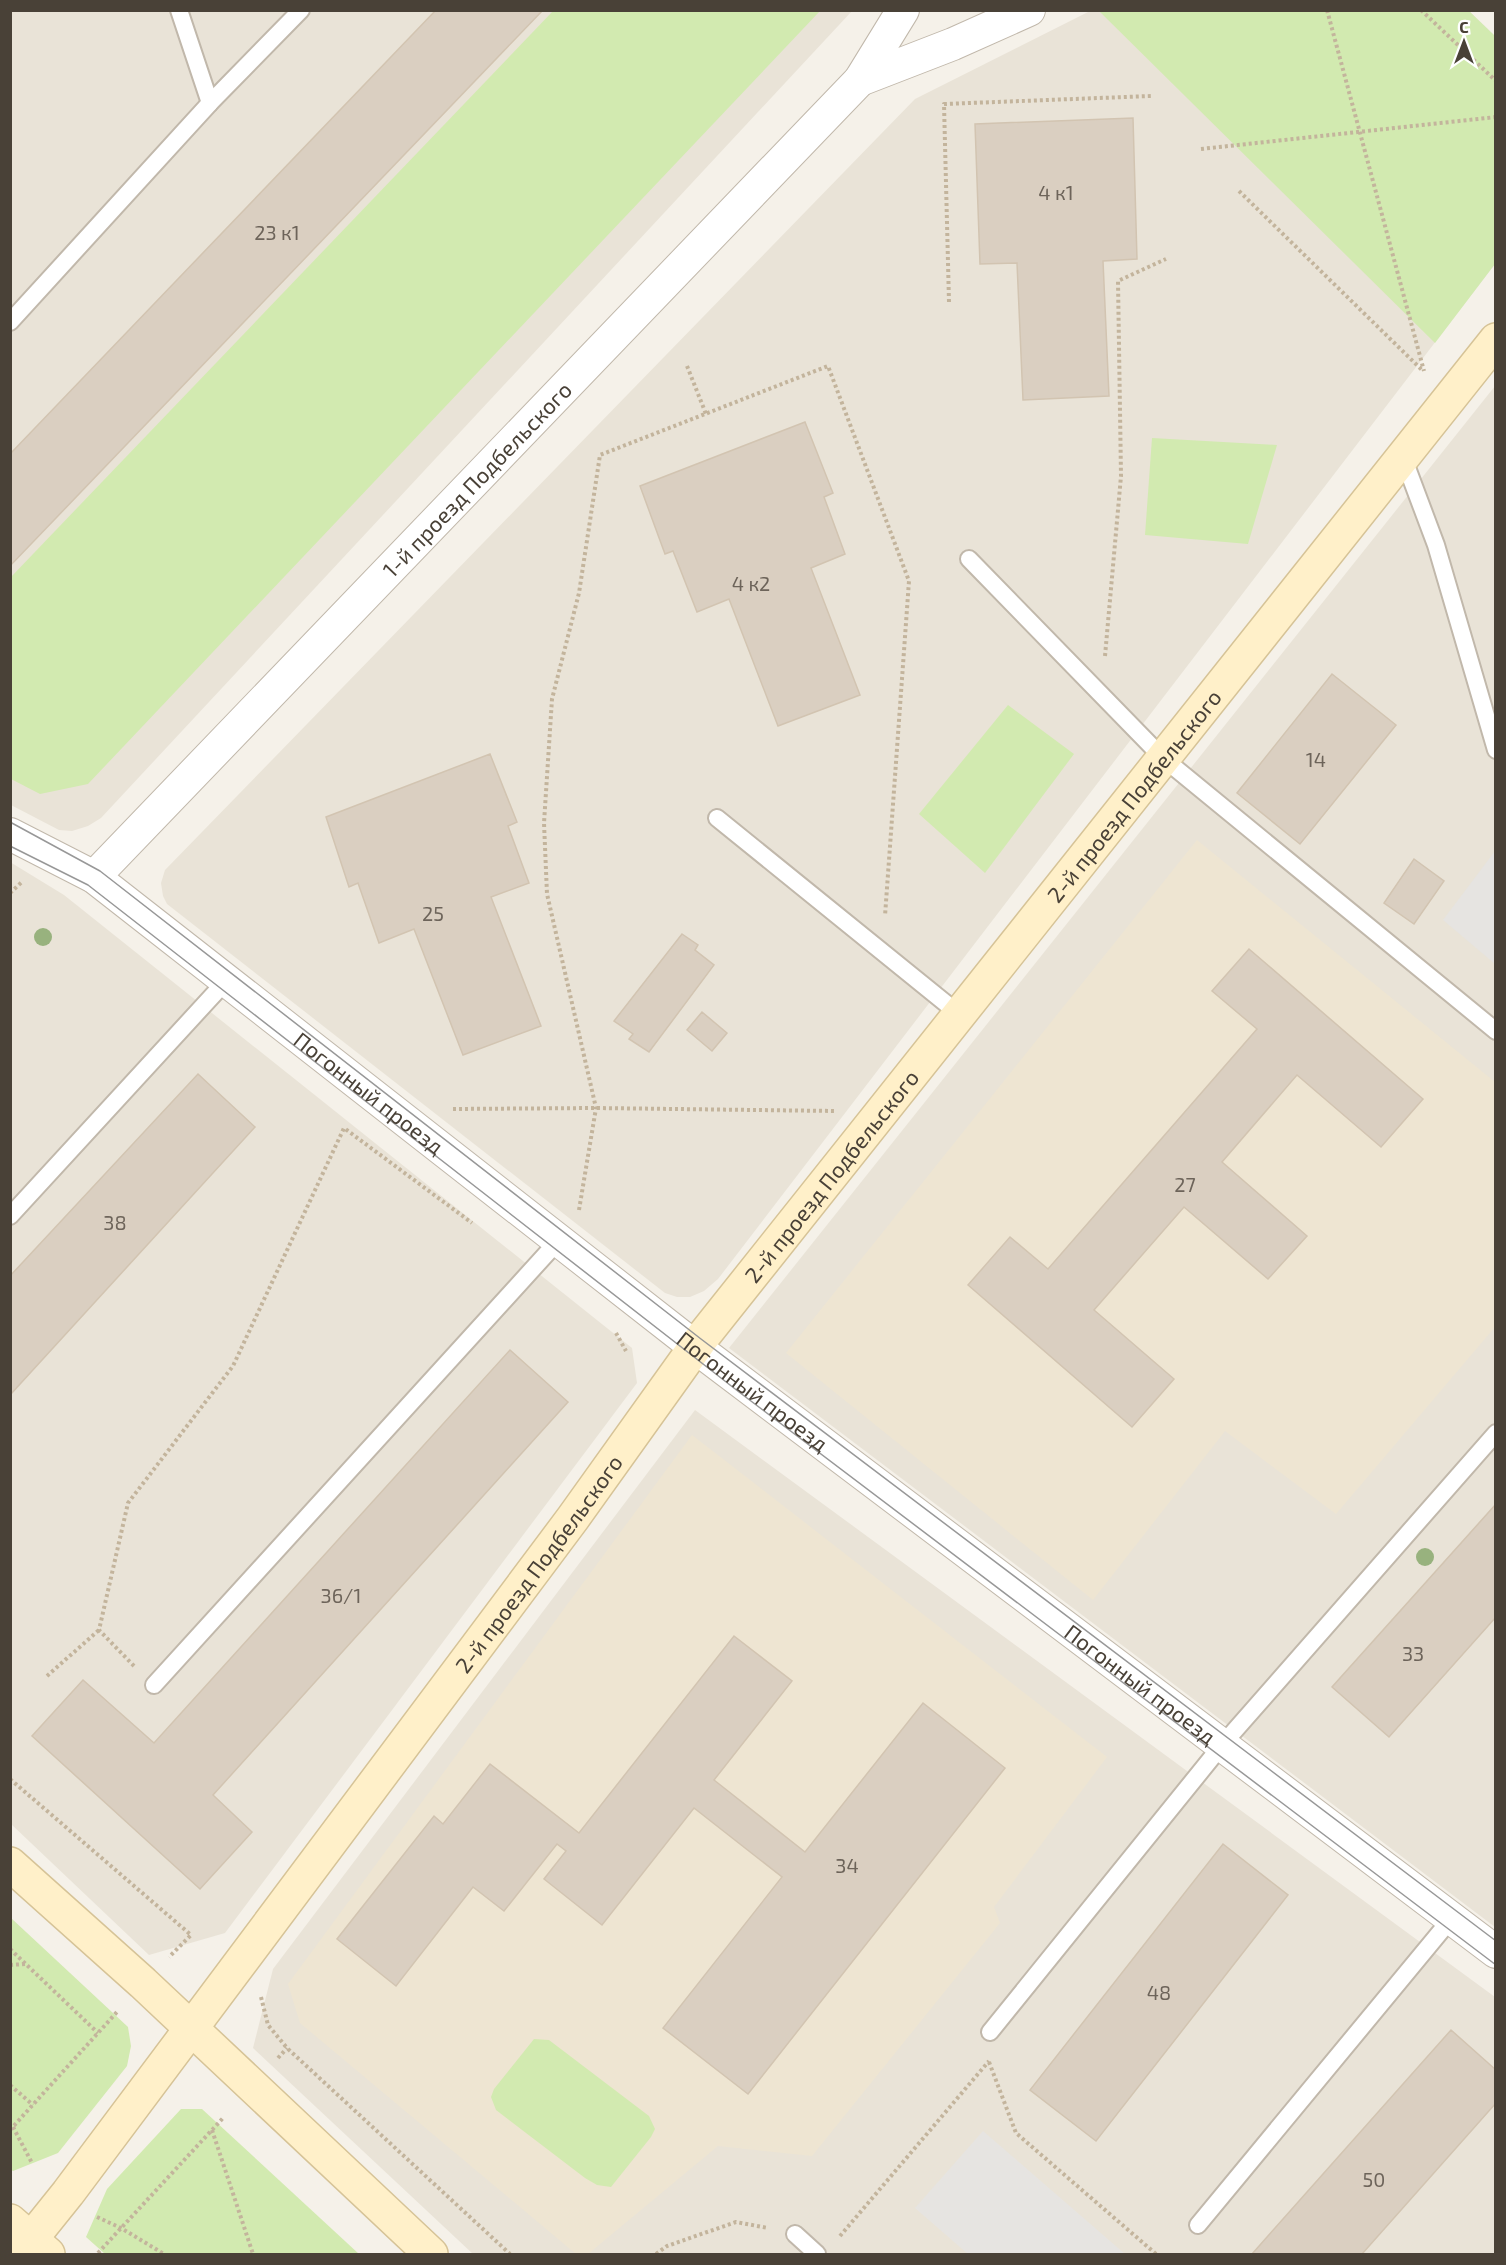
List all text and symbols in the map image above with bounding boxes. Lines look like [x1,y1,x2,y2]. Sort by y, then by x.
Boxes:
north arrow [1434,12,1494,72]
text: С [1459,17,1469,36]
house number: 4 к1 [1038,180,1074,204]
house number: 23 к1 [254,220,300,244]
street label: 1-й проезд Подбельского [377,376,576,582]
house number: 4 к2 [732,571,770,595]
street label: 2-й проезд Подбельского [1041,684,1226,907]
house number: 14 [1306,747,1326,771]
house number: 25 [422,901,444,925]
street label: Погонный проезд [289,1026,449,1159]
street label: 2-й проезд Подбельского [738,1064,923,1287]
house number: 27 [1174,1172,1196,1196]
house number: 38 [103,1210,127,1234]
street label: Погонный проезд [672,1325,834,1456]
street label: 2-й проезд Подбельского [449,1449,627,1677]
house number: 36/1 [321,1583,361,1607]
street label: Погонный проезд [1060,1618,1222,1749]
house number: 33 [1402,1641,1424,1665]
house number: 34 [835,1853,859,1877]
house number: 48 [1147,1980,1171,2004]
house number: 50 [1363,2167,1385,2191]

